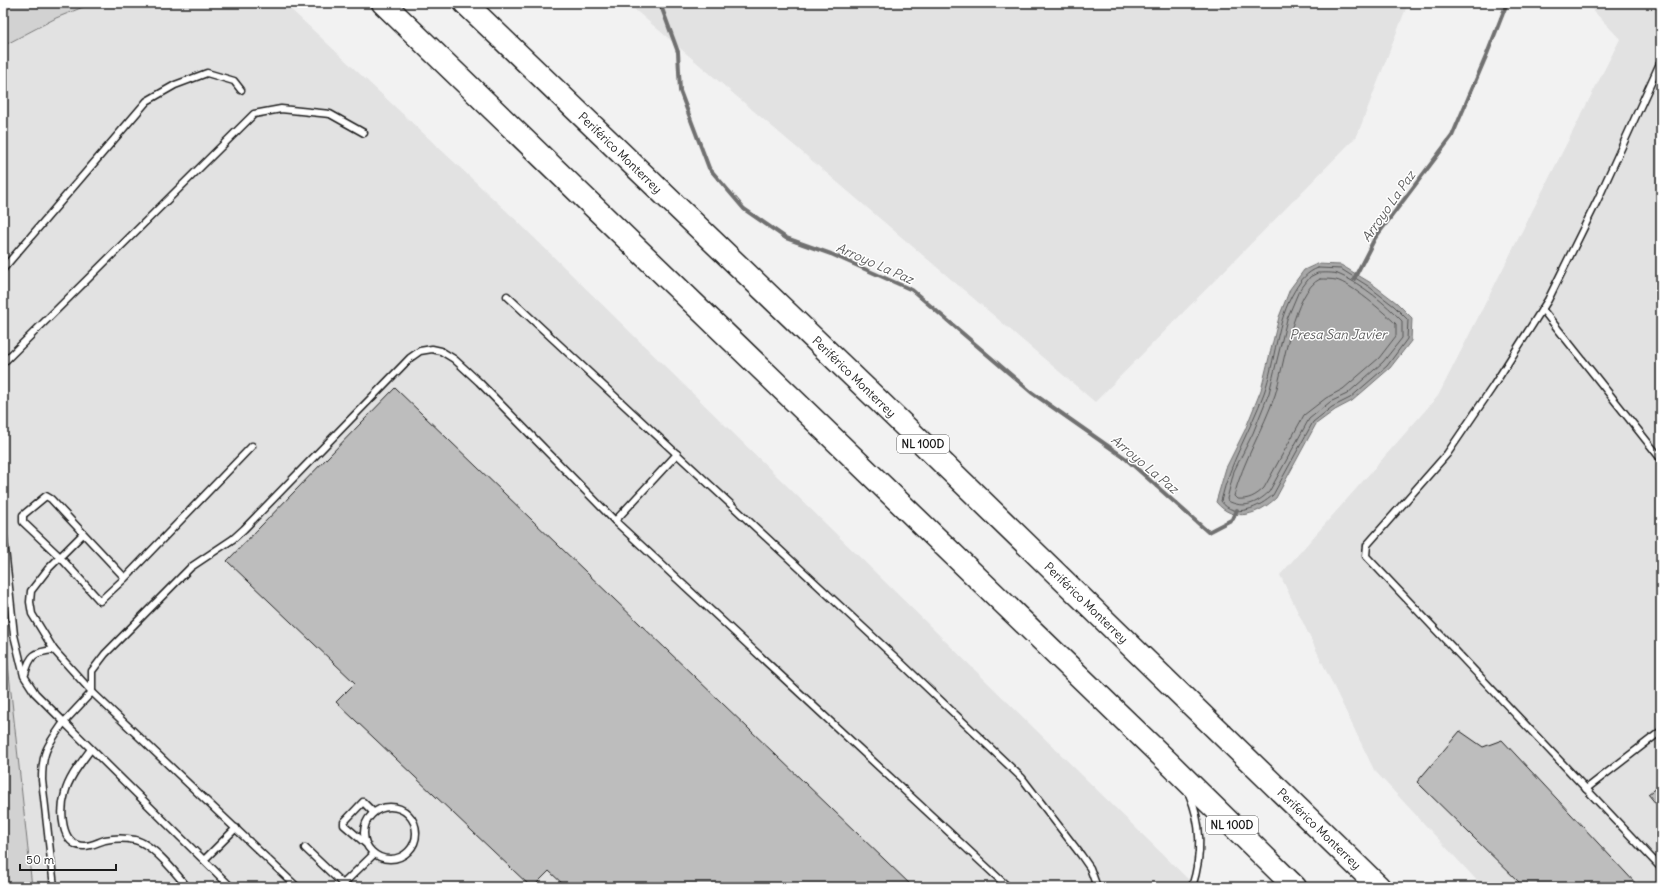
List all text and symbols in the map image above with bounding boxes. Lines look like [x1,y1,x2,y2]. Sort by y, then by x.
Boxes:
street label: Periférico Monterrey [575,109,665,196]
water label: Arroyo La Paz [1358,166,1420,245]
water label: Arroyo La Paz [834,239,918,289]
water label: Presa San Javier [1290,326,1388,343]
street label: Periférico Monterrey [809,333,899,420]
water label: Arroyo La Paz [1108,431,1183,499]
road number: NL 100D [897,435,949,453]
street label: Periférico Monterrey [1041,559,1131,646]
street label: Periférico Monterrey [1274,785,1364,872]
road number: NL 100D [1206,816,1258,834]
scale bar [20,846,116,872]
text: 50 m [26,852,55,867]

